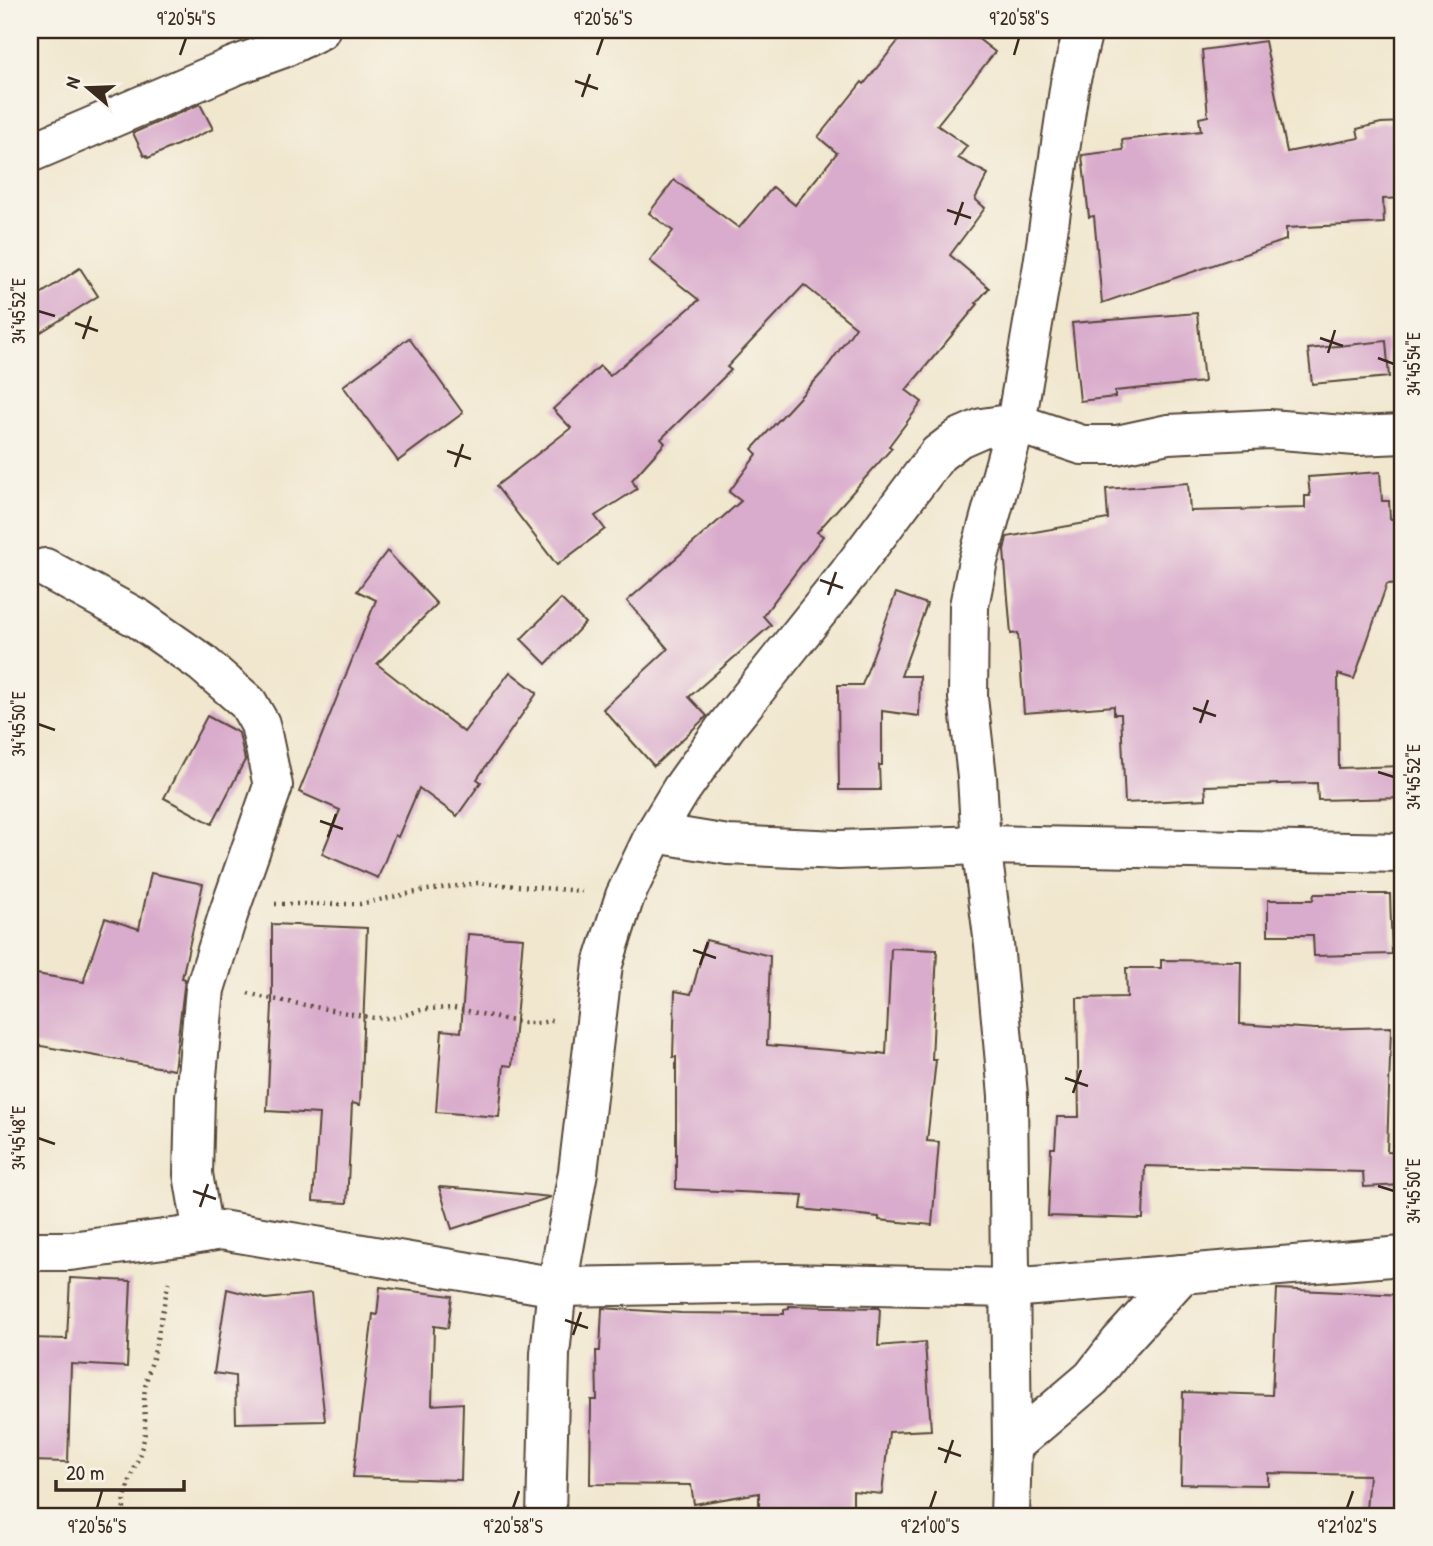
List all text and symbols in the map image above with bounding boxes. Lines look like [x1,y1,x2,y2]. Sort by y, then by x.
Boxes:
text: 9°20'54"S [157,6,215,31]
text: 9°20'56"S [574,6,632,31]
text: 9°20'58"S [989,6,1049,31]
north arrow [52,52,122,122]
text: N [58,73,86,91]
text: 34°45'52"E [6,278,31,344]
text: 34°45'54"E [1401,332,1426,396]
text: 34°45'50"E [6,691,31,757]
text: 34°45'52"E [1401,744,1426,810]
text: 34°45'48"E [6,1106,31,1170]
text: 34°45'50"E [1401,1158,1426,1224]
scale bar [56,1448,184,1492]
text: 20 m [66,1458,104,1487]
text: 9°20'56"S [68,1514,126,1539]
text: 9°20'58"S [483,1514,543,1539]
text: 9°21'00"S [901,1514,959,1539]
text: 9°21'02"S [1318,1514,1376,1539]

